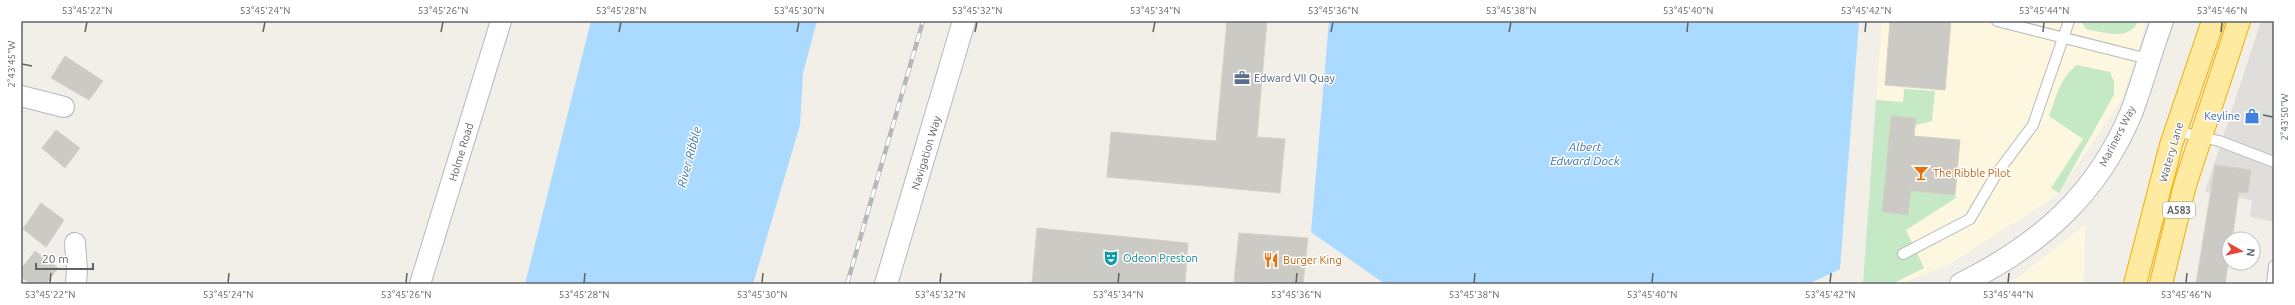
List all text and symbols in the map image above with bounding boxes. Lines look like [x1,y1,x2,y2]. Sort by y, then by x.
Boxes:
text: 53°45'22"N [62,5,112,16]
text: 53°45'24"N [240,5,290,16]
text: 53°45'26"N [418,5,468,16]
text: 53°45'28"N [596,5,646,16]
text: 53°45'30"N [774,5,824,16]
text: 53°45'32"N [952,5,1002,16]
text: 53°45'34"N [1130,5,1180,16]
text: 53°45'36"N [1308,5,1358,16]
text: 53°45'38"N [1486,5,1536,16]
text: 53°45'40"N [1663,5,1713,16]
text: 53°45'42"N [1841,5,1891,16]
text: 53°45'44"N [2019,5,2069,16]
text: 53°45'46"N [2197,5,2247,16]
text: 2°43'45"W [6,40,17,88]
office icon: Edward VII Quay [1233,69,1251,87]
place label: Edward VII Quay [1254,72,1335,84]
text: 2°43'50"W [2279,93,2290,141]
street label: Mariners Way [2096,103,2138,168]
shop icon: Keyline [2243,107,2261,125]
place label: Keyline [2204,110,2240,122]
street label: Navigation Way [909,114,943,191]
street label: Holme Road [446,121,476,183]
street label: Watery Lane [2157,121,2185,183]
water label: River Ribble [675,125,703,189]
water label: Albert Edward Dock [1550,140,1621,167]
bar icon: The Ribble Pilot [1912,164,1930,182]
place label: The Ribble Pilot [1933,167,2011,179]
road number: A583 [2163,202,2195,218]
north arrow [2221,231,2261,271]
scale bar [36,245,93,271]
text: N [2244,247,2257,257]
theatre icon: Odeon Preston [1102,249,1120,267]
restaurant icon: Burger King [1262,251,1280,269]
text: 20 m [42,252,69,265]
place label: Odeon Preston [1123,252,1198,264]
place label: Burger King [1283,254,1342,266]
text: 53°45'22"N [25,289,75,300]
text: 53°45'24"N [203,289,253,300]
text: 53°45'26"N [381,289,431,300]
text: 53°45'28"N [559,289,609,300]
text: 53°45'30"N [737,289,787,300]
text: 53°45'32"N [915,289,965,300]
text: 53°45'34"N [1093,289,1143,300]
text: 53°45'36"N [1271,289,1321,300]
text: 53°45'38"N [1449,289,1499,300]
text: 53°45'40"N [1627,289,1677,300]
text: 53°45'42"N [1805,289,1855,300]
text: 53°45'44"N [1983,289,2033,300]
text: 53°45'46"N [2161,289,2211,300]

